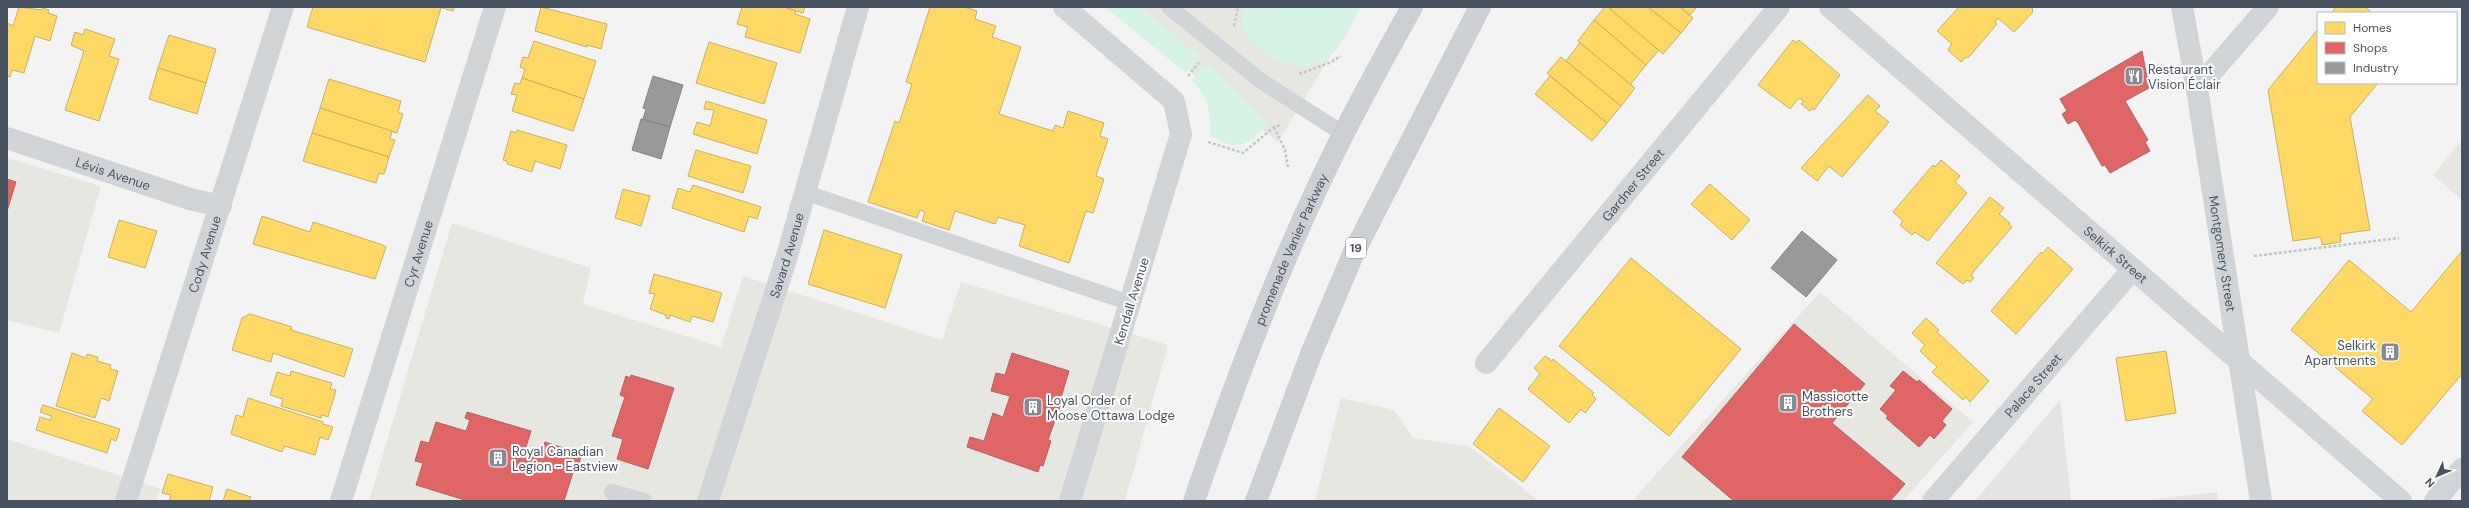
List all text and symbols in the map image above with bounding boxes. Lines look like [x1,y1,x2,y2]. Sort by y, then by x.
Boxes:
legend [2317,12,2457,84]
text: Homes [2353,20,2392,36]
text: Shops [2353,40,2388,56]
text: Industry [2353,60,2399,76]
place label: Restaurant Vision Éclair [2148,61,2221,93]
restaurant icon: Restaurant Vision Éclair [2123,65,2145,87]
street label: Gardner Street [1598,145,1668,225]
street label: Lévis Avenue [73,154,153,194]
street label: promenade Vanier Parkway [1251,171,1332,328]
street label: Montgomery Street [2205,194,2239,313]
street label: Savard Avenue [766,211,808,300]
street label: Cody Avenue [185,214,225,295]
street label: Cyr Avenue [400,218,437,289]
street label: Selkirk Street [2080,222,2151,287]
road number: 19 [1346,238,1366,258]
street label: Kendall Avenue [1110,255,1153,347]
place label: Selkirk Apartments [2304,337,2376,369]
building icon: Selkirk Apartments [2379,341,2401,363]
street label: Palace Street [2001,350,2066,421]
place label: Massicotte Brothers [1802,388,1868,420]
place label: Loyal Order of Moose Ottawa Lodge [1047,392,1175,424]
building icon: Massicotte Brothers [1777,392,1799,414]
building icon: Loyal Order of Moose Ottawa Lodge [1022,396,1044,418]
place label: Royal Canadian Legion - Eastview [512,443,618,475]
building icon: Royal Canadian Legion - Eastview [487,447,509,469]
north arrow [2417,456,2457,496]
text: N [2422,475,2438,491]

